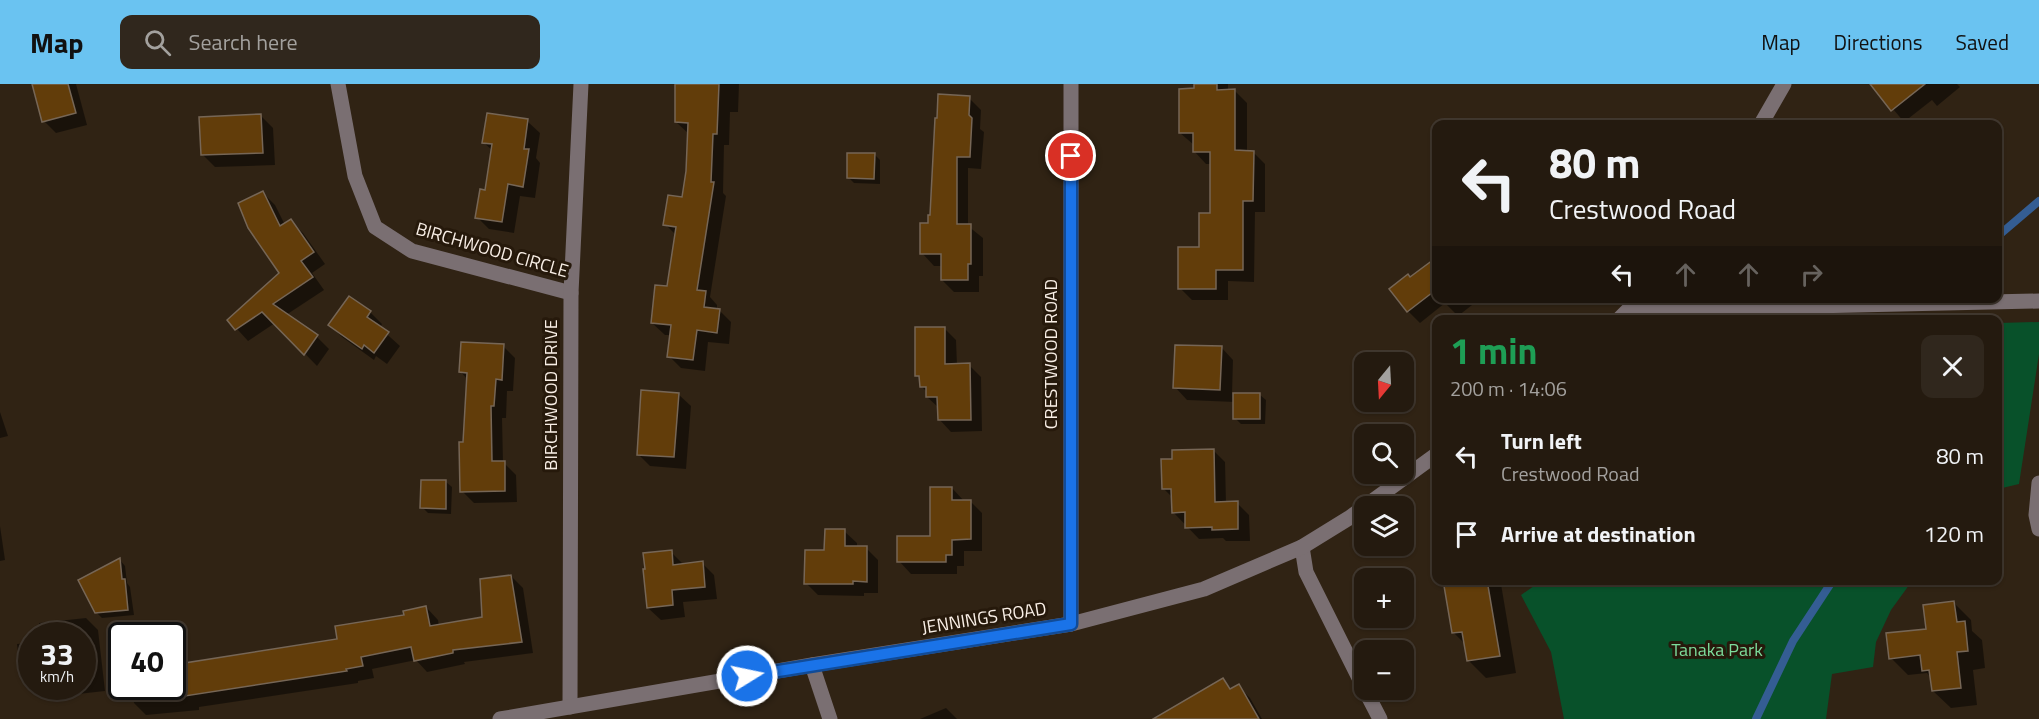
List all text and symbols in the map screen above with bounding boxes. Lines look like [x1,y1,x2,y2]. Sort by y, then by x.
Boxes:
search box [120,15,540,69]
text: Map [30,21,84,64]
text: Search here [189,25,298,59]
icon: search [141,26,174,59]
text: Map [1761,26,1801,58]
text: Directions [1834,26,1923,58]
text: Saved [1956,26,2009,58]
pin [1045,130,1096,181]
text: 80 m [1549,130,1641,194]
icon: arrive [1054,139,1087,172]
icon: left [1450,144,1528,222]
text: Crestwood Road [1549,188,1736,229]
street label: BIRCHWOOD CIRCLE [413,215,572,284]
icon: left [1606,258,1639,291]
icon: ahead [1669,258,1702,291]
icon: ahead [1732,258,1765,291]
icon: right [1795,258,1828,291]
street label: CRESTWOOD ROAD [1037,279,1064,429]
street label: BIRCHWOOD DRIVE [537,319,564,471]
text: 1 min [1450,323,1537,378]
button: close [1921,335,1984,398]
north arrow [1354,352,1414,412]
map controls [1354,352,1414,700]
text: 200 m · 14:06 [1450,373,1567,404]
button: search [1354,424,1414,484]
text: Turn left [1501,424,1582,458]
text: 80 m [1936,439,1984,473]
icon: left [1450,440,1483,473]
text: Crestwood Road [1501,458,1639,489]
button: layers [1354,496,1414,556]
text: Arrive at destination [1501,517,1696,551]
text: 120 m [1924,517,1984,551]
icon: arrive [1450,518,1483,551]
button: + [1354,568,1414,628]
street label: JENNINGS ROAD [920,594,1048,641]
speed limit sign: 40 [108,622,186,700]
text: 33 [40,631,74,677]
park label: Tanaka Park [1671,636,1763,663]
button: − [1354,640,1414,700]
position arrow [715,644,779,708]
text: km/h [40,665,74,688]

